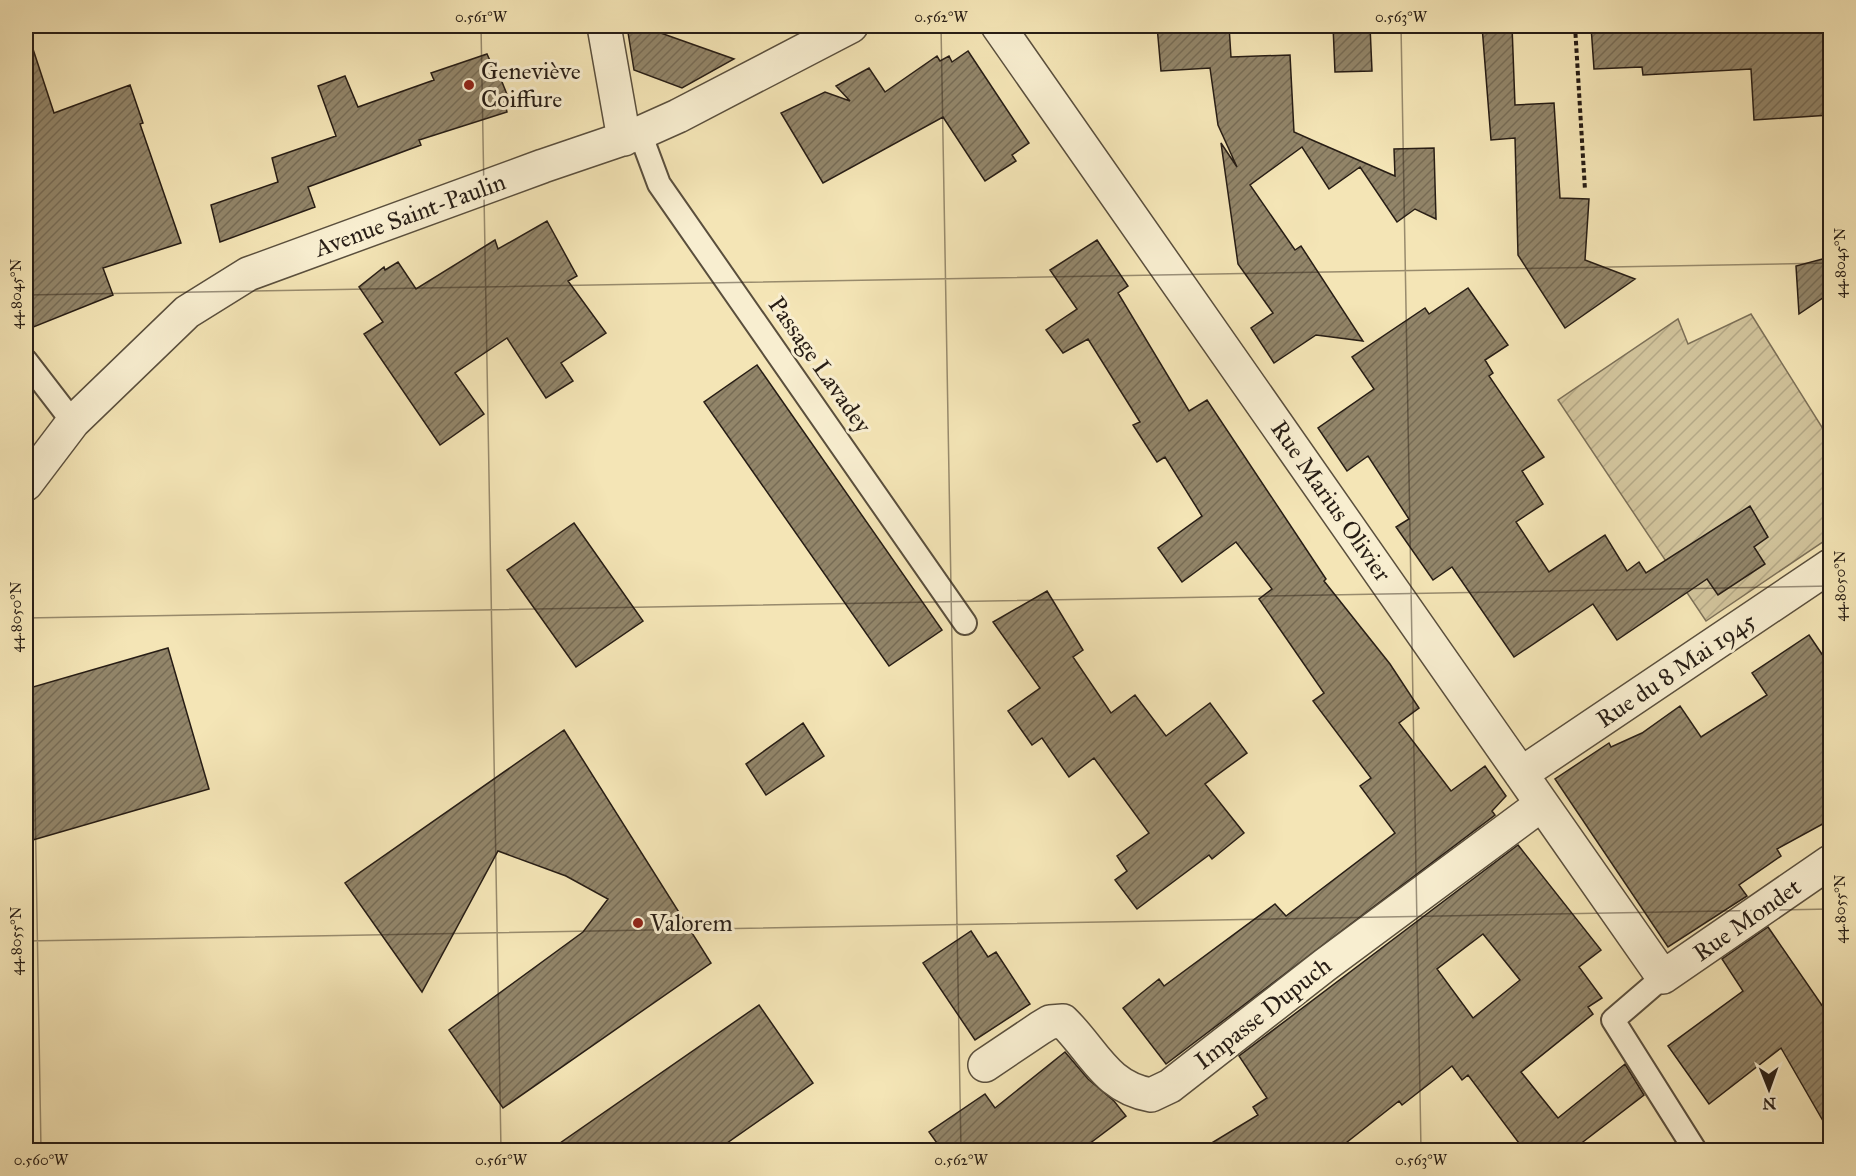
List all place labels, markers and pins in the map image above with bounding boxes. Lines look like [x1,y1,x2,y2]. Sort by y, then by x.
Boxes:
place label: Geneviève Coiffure [481,56,581,114]
marker: Geneviève Coiffure [462,78,476,92]
place label: Valorem [649,908,733,938]
marker: Valorem [631,916,645,930]

